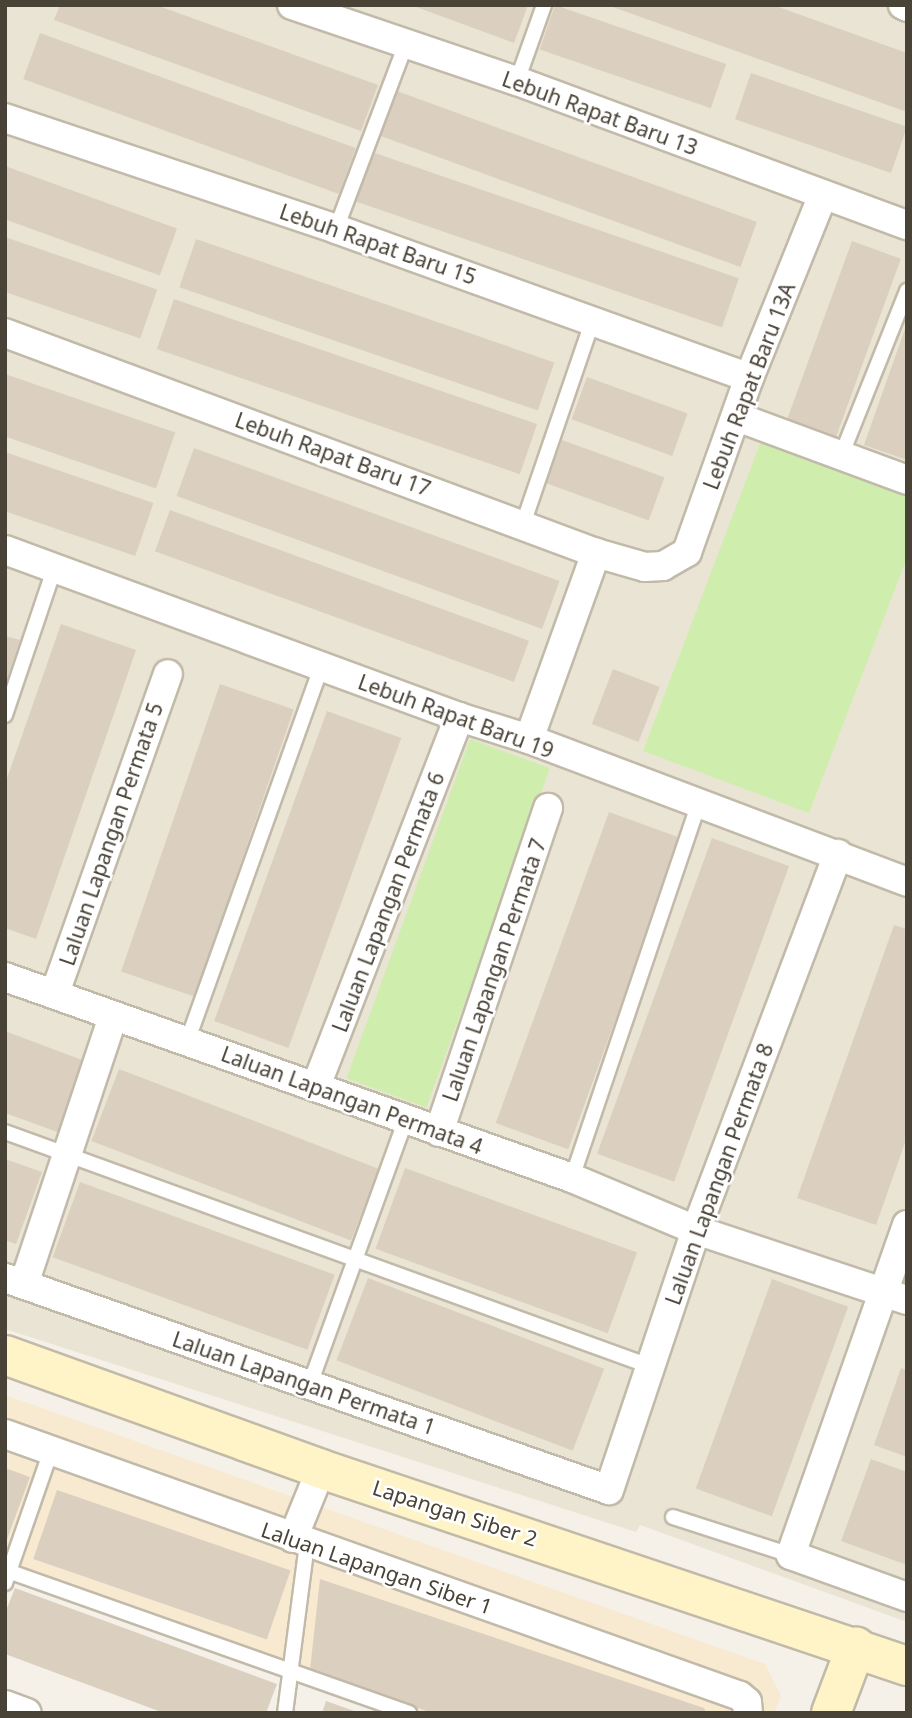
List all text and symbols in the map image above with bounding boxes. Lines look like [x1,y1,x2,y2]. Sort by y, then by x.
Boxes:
street label: Lebuh Rapat Baru 13 [499,66,701,160]
street label: Lebuh Rapat Baru 15 [276,199,480,289]
street label: Lebuh Rapat Baru 13A [698,279,800,493]
street label: Lebuh Rapat Baru 17 [232,407,434,501]
street label: Lebuh Rapat Baru 19 [355,669,557,763]
street label: Laluan Lapangan Permata 5 [54,699,168,969]
street label: Laluan Lapangan Permata 6 [327,768,449,1036]
street label: Laluan Lapangan Permata 7 [437,835,551,1105]
street label: Laluan Lapangan Permata 8 [660,1040,778,1308]
street label: Laluan Lapangan Permata 4 [218,1041,486,1159]
street label: Laluan Lapangan Permata 1 [169,1326,439,1440]
street label: Lapangan Siber 2 [370,1475,540,1551]
street label: Laluan Lapangan Siber 1 [258,1517,496,1619]

